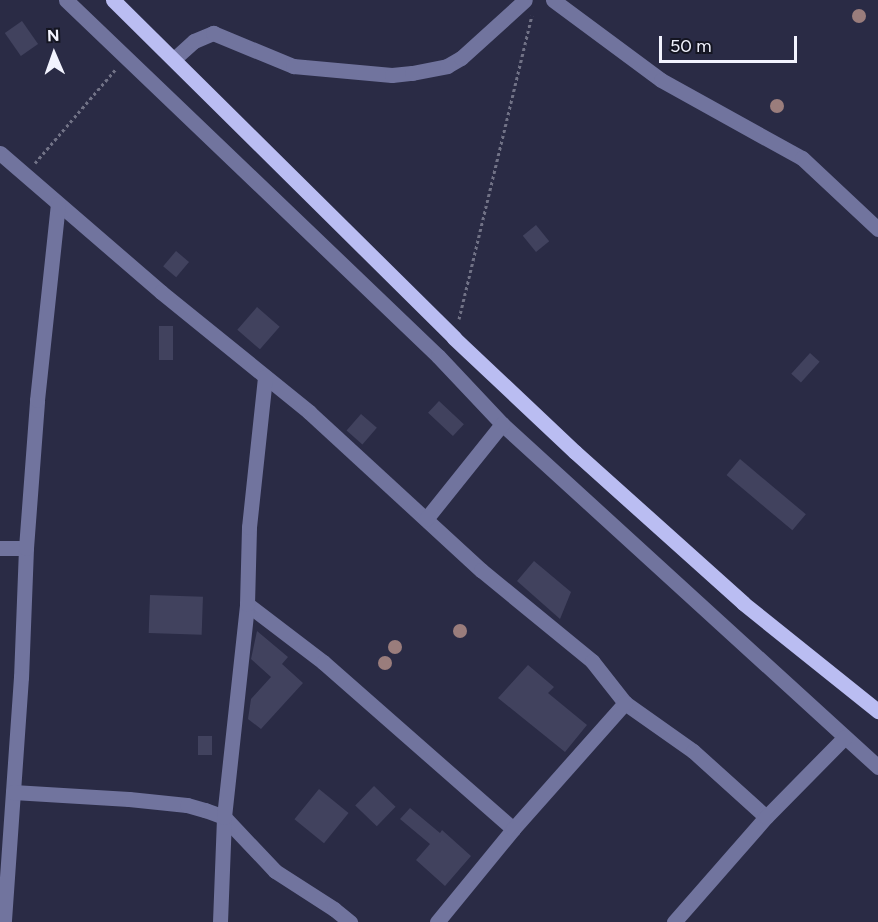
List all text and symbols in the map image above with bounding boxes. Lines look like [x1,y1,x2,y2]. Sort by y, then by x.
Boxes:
north arrow [24,24,84,84]
scale bar [662,24,800,62]
text: N [47,26,60,45]
text: 50 m [670,35,712,57]

